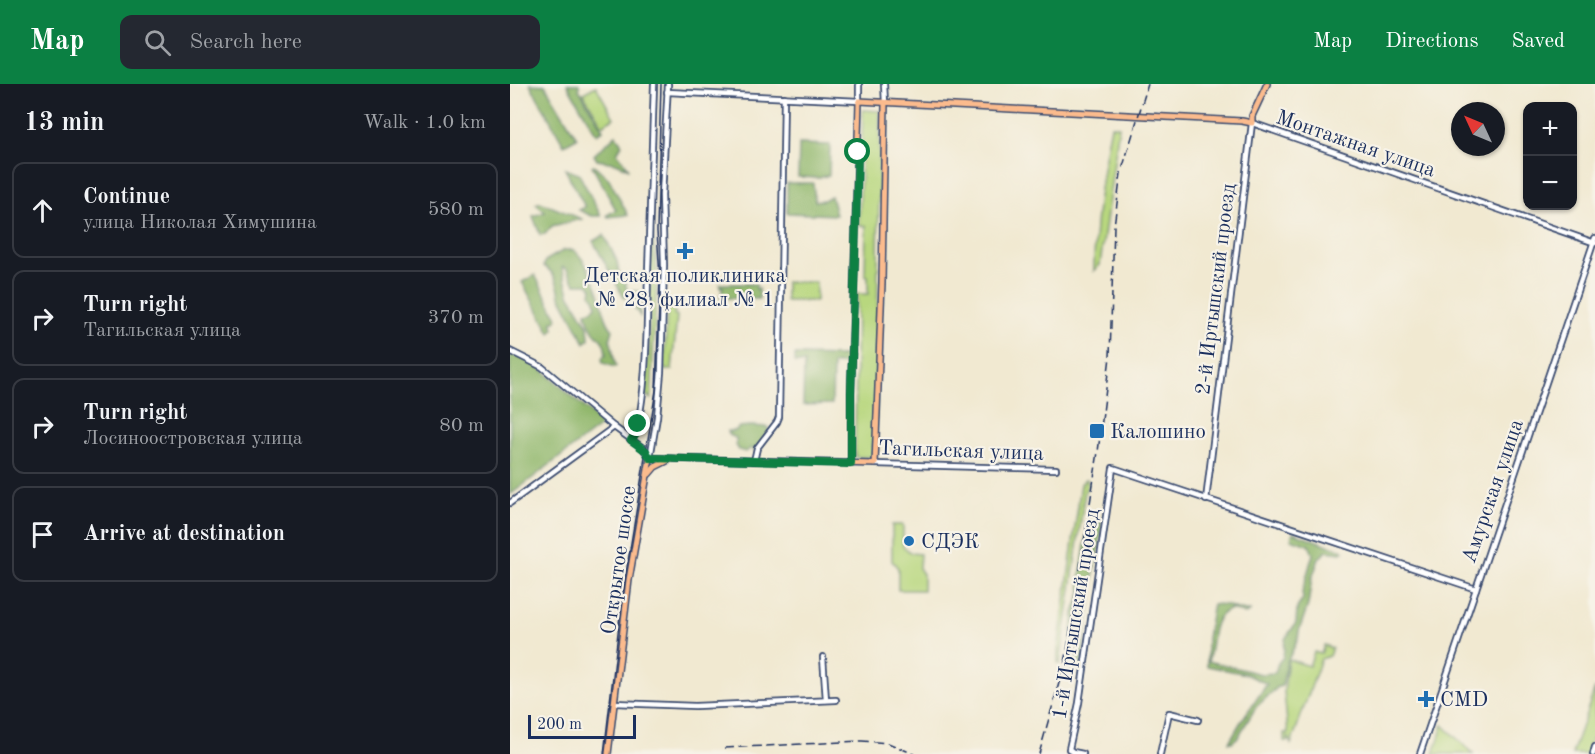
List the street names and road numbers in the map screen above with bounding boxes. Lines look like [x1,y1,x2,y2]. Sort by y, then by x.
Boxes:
street label: Монтажная улица [1273,107,1438,182]
street label: 2-й Иртышский проезд [1193,182,1240,396]
street label: Амурская улица [1459,417,1528,566]
street label: Тагильская улица [878,438,1044,465]
street label: Открытое шоссе [599,484,640,636]
street label: 1-й Иртышский проезд [1049,507,1104,721]

